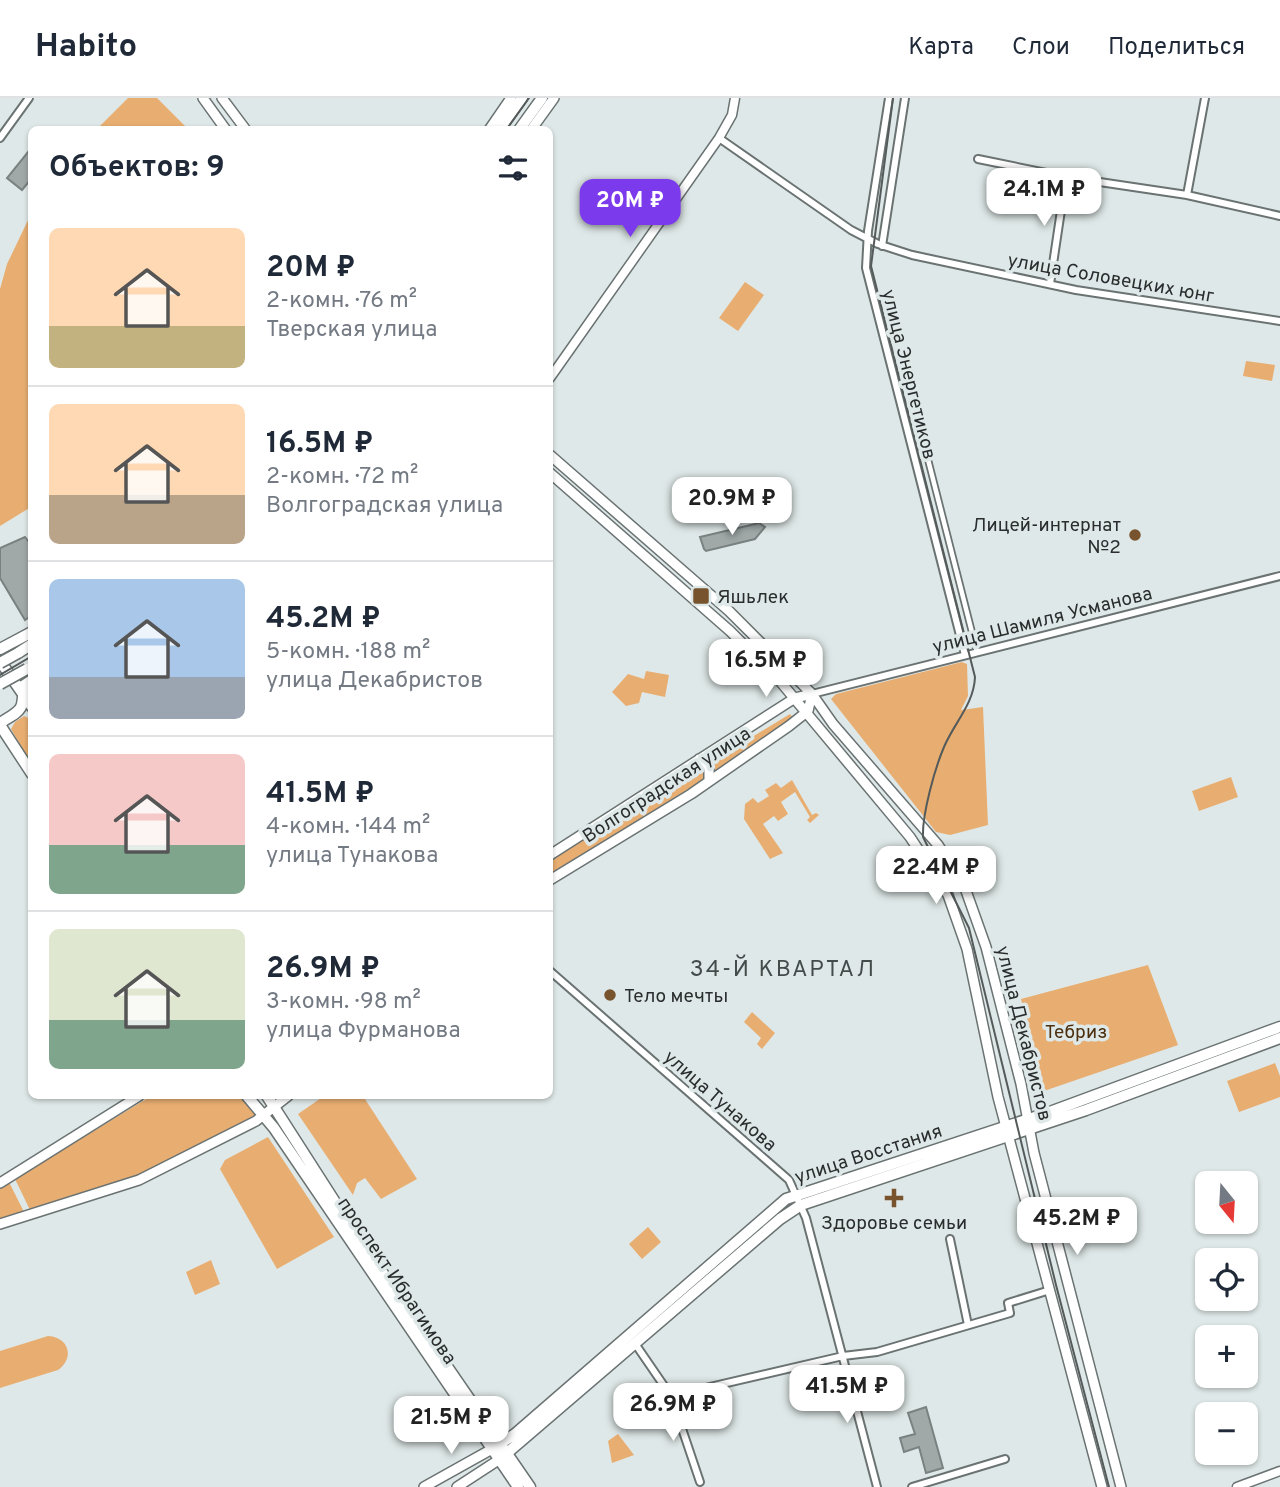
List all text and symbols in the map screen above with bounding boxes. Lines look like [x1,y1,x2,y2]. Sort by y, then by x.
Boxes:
text: Habito [35,27,137,69]
text: Карта [908,33,974,63]
text: Слои [1012,33,1070,63]
text: Поделиться [1108,33,1245,63]
icon: filters [494,149,532,187]
text: Объектов: 9 [49,150,225,187]
pin: 24.1M ₽ [979,169,1109,228]
text: 24.1M ₽ [1002,176,1086,205]
pin: 20M ₽ [581,180,679,239]
text: 20M ₽ [596,187,664,216]
street label: улица Соловецких юнг [1006,249,1216,309]
text: 20M ₽ [266,250,356,287]
icon: home [105,256,189,340]
text: 2-комн. · 76 m² [266,287,417,316]
street label: улица Энергетиков [875,287,941,462]
text: Тверская улица [266,316,437,345]
text: 16.5M ₽ [266,426,374,463]
icon: home [105,432,189,516]
text: 2-комн. · 72 m² [266,463,418,492]
pin: 20.9M ₽ [667,478,797,537]
text: 20.9M ₽ [688,485,776,514]
text: Волгоградская улица [266,492,503,521]
place label: Лицей-интернат №2 [972,514,1121,560]
marker: Лицей-интернат №2 [1127,527,1143,543]
street label: улица Шамиля Усманова [930,582,1155,660]
marker: Яшьлек [691,586,711,606]
place label: Яшьлек [717,586,789,610]
text: 45.2M ₽ [266,601,381,638]
icon: home [105,607,189,691]
text: 5-комн. · 188 m² [266,638,430,667]
pin: 16.5M ₽ [701,640,831,699]
text: 16.5M ₽ [725,647,807,676]
text: улица Декабристов [266,667,483,696]
street label: Волгоградская улица [578,722,756,849]
text: 41.5M ₽ [266,776,375,813]
icon: home [105,782,189,866]
text: 4-комн. · 144 m² [266,813,430,842]
text: улица Тунакова [266,842,438,871]
pin: 22.4M ₽ [871,846,1001,906]
text: 22.4M ₽ [892,854,980,883]
street label: улица Декабристов [990,944,1056,1123]
text: 26.9M ₽ [266,951,380,988]
district label: 34-Й КВАРТАЛ [690,954,876,985]
icon: home [105,957,189,1041]
place label: Тело мечты [624,985,728,1009]
marker: Тело мечты [602,987,618,1003]
text: 3-комн. · 98 m² [266,988,421,1017]
text: улица Фурманова [266,1017,461,1046]
park label: Тебриз [1045,1021,1107,1045]
street label: улица Тунакова [658,1046,781,1157]
street label: улица Восстания [792,1120,945,1190]
north arrow [1195,1171,1258,1234]
map controls [1195,1171,1258,1465]
marker: Здоровье семьи [884,1188,904,1208]
street label: проспект Ибрагимова [331,1193,461,1369]
pin: 45.2M ₽ [1012,1198,1142,1257]
text: 45.2M ₽ [1033,1205,1121,1234]
place label: Здоровье семьи [821,1212,967,1236]
button: locate [1195,1248,1258,1311]
button: + [1195,1325,1258,1388]
pin: 41.5M ₽ [782,1366,912,1425]
text: 41.5M ₽ [805,1373,889,1402]
pin: 26.9M ₽ [608,1384,738,1443]
text: 26.9M ₽ [629,1391,717,1420]
pin: 21.5M ₽ [386,1396,516,1456]
button: − [1195,1402,1258,1465]
text: 21.5M ₽ [410,1404,492,1433]

